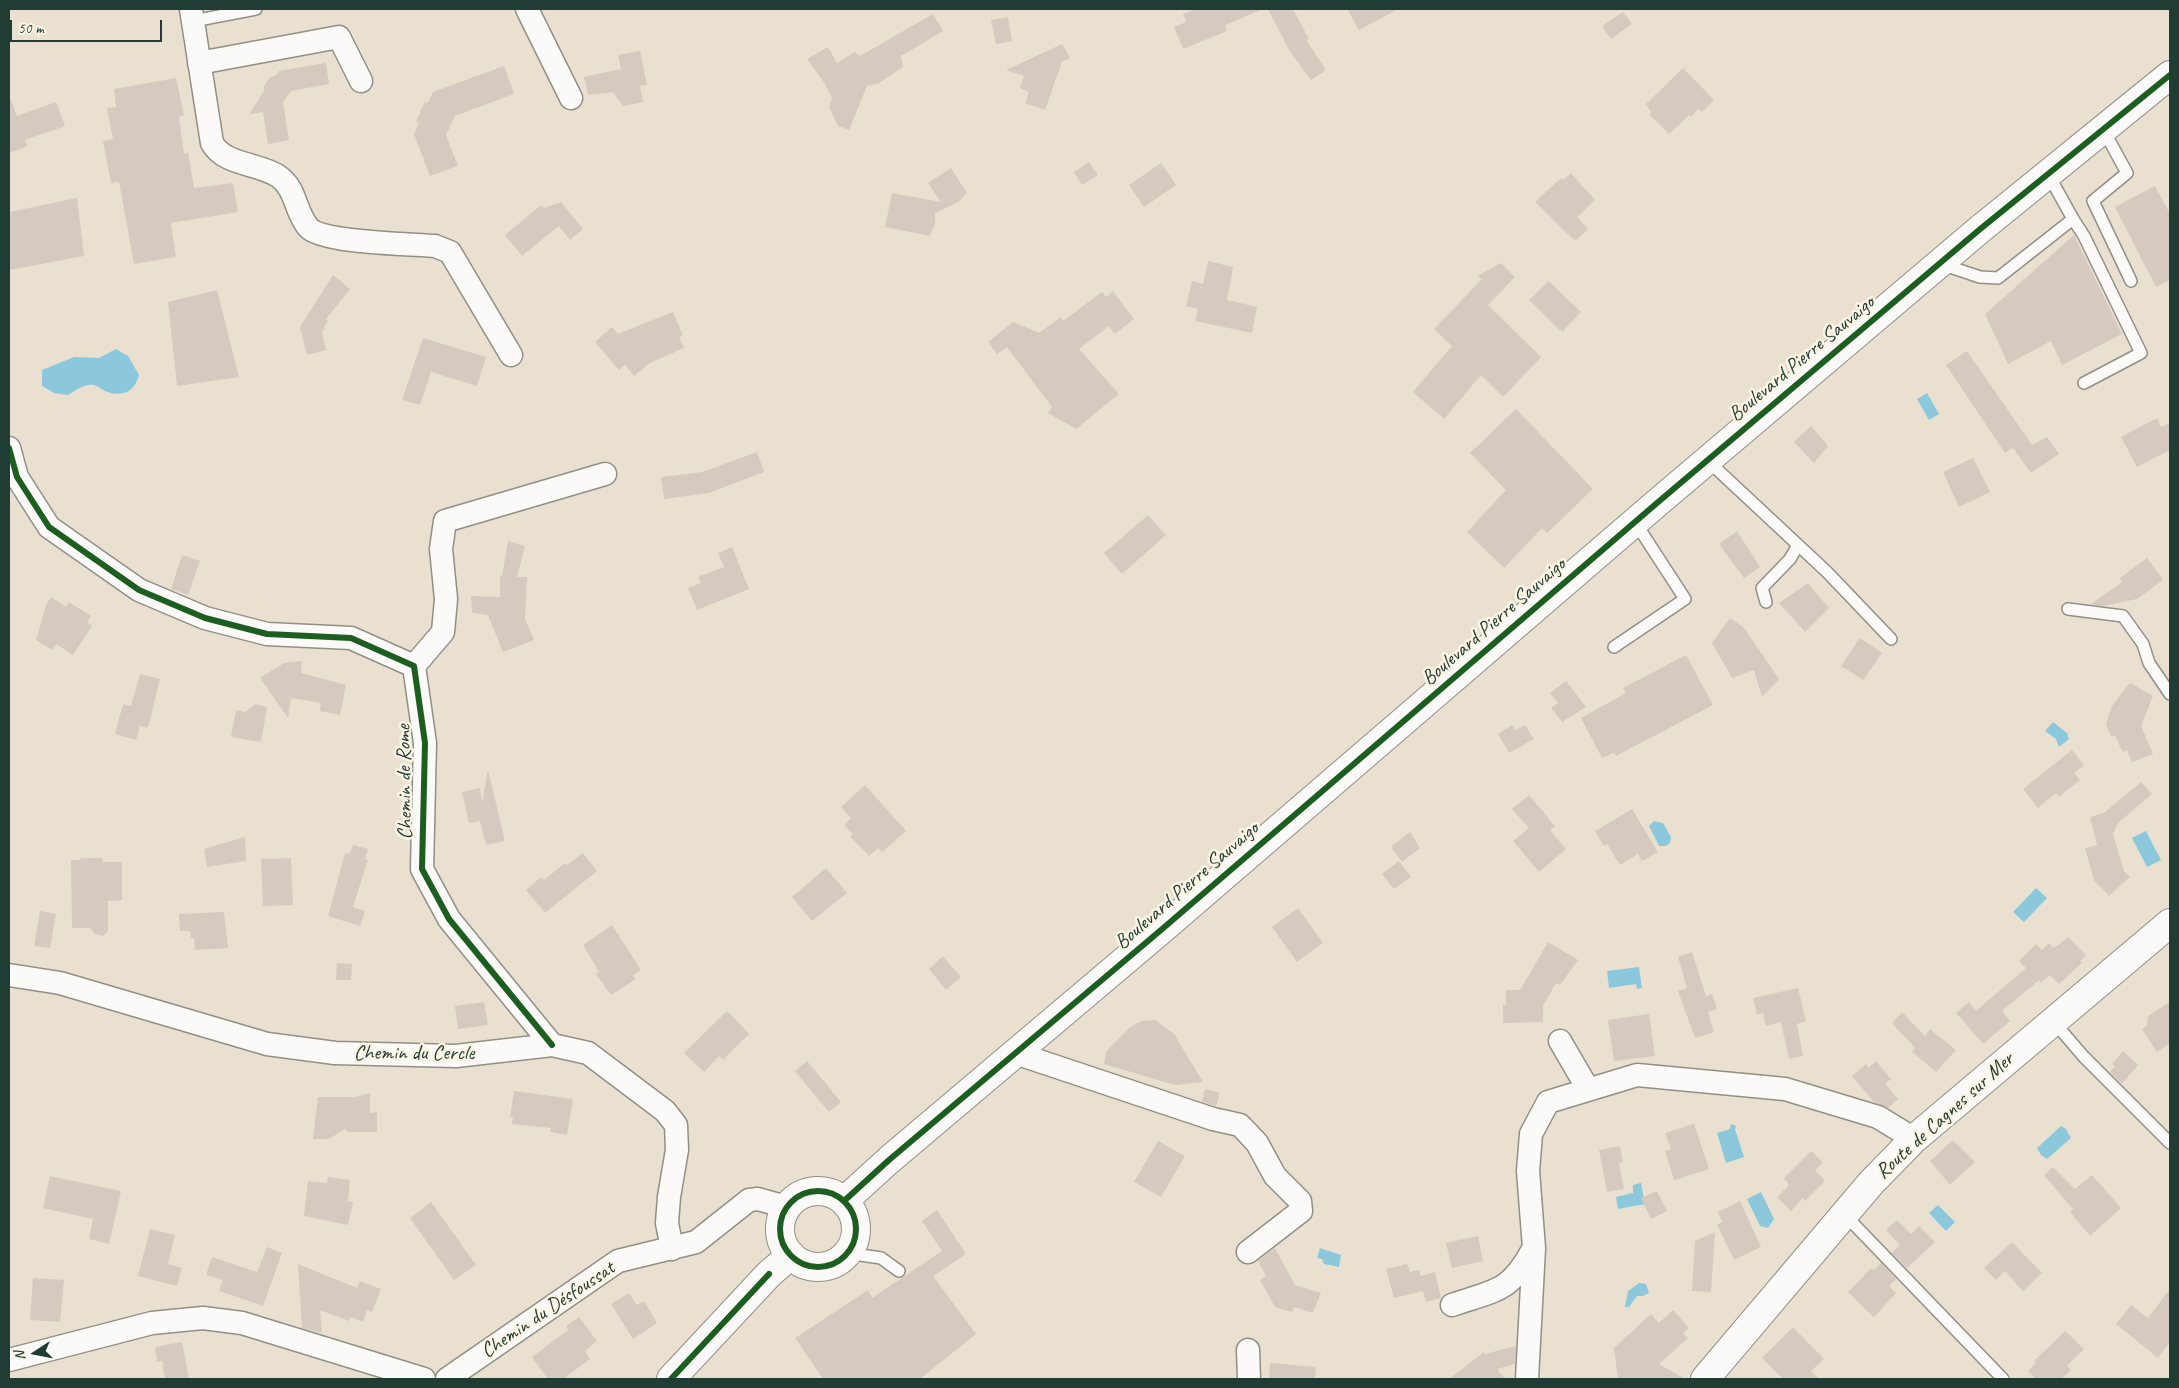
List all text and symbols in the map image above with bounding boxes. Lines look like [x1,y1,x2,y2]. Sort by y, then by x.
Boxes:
scale bar [12,10,165,42]
text: 50 m [18,19,44,38]
street label: Boulevard Pierre Sauvaigo [1724,291,1880,427]
street label: Boulevard Pierre Sauvaigo [1417,553,1571,691]
street label: Chemin de Rome [391,724,419,840]
street label: Boulevard Pierre Sauvaigo [1110,817,1264,955]
street label: Chemin du Cercle [354,1040,474,1066]
street label: Route de Cagnes sur Mer [1871,1047,2019,1185]
street label: Chemin du Désfoussat [476,1256,620,1364]
north arrow [10,1328,60,1378]
text: N [11,1350,29,1362]

